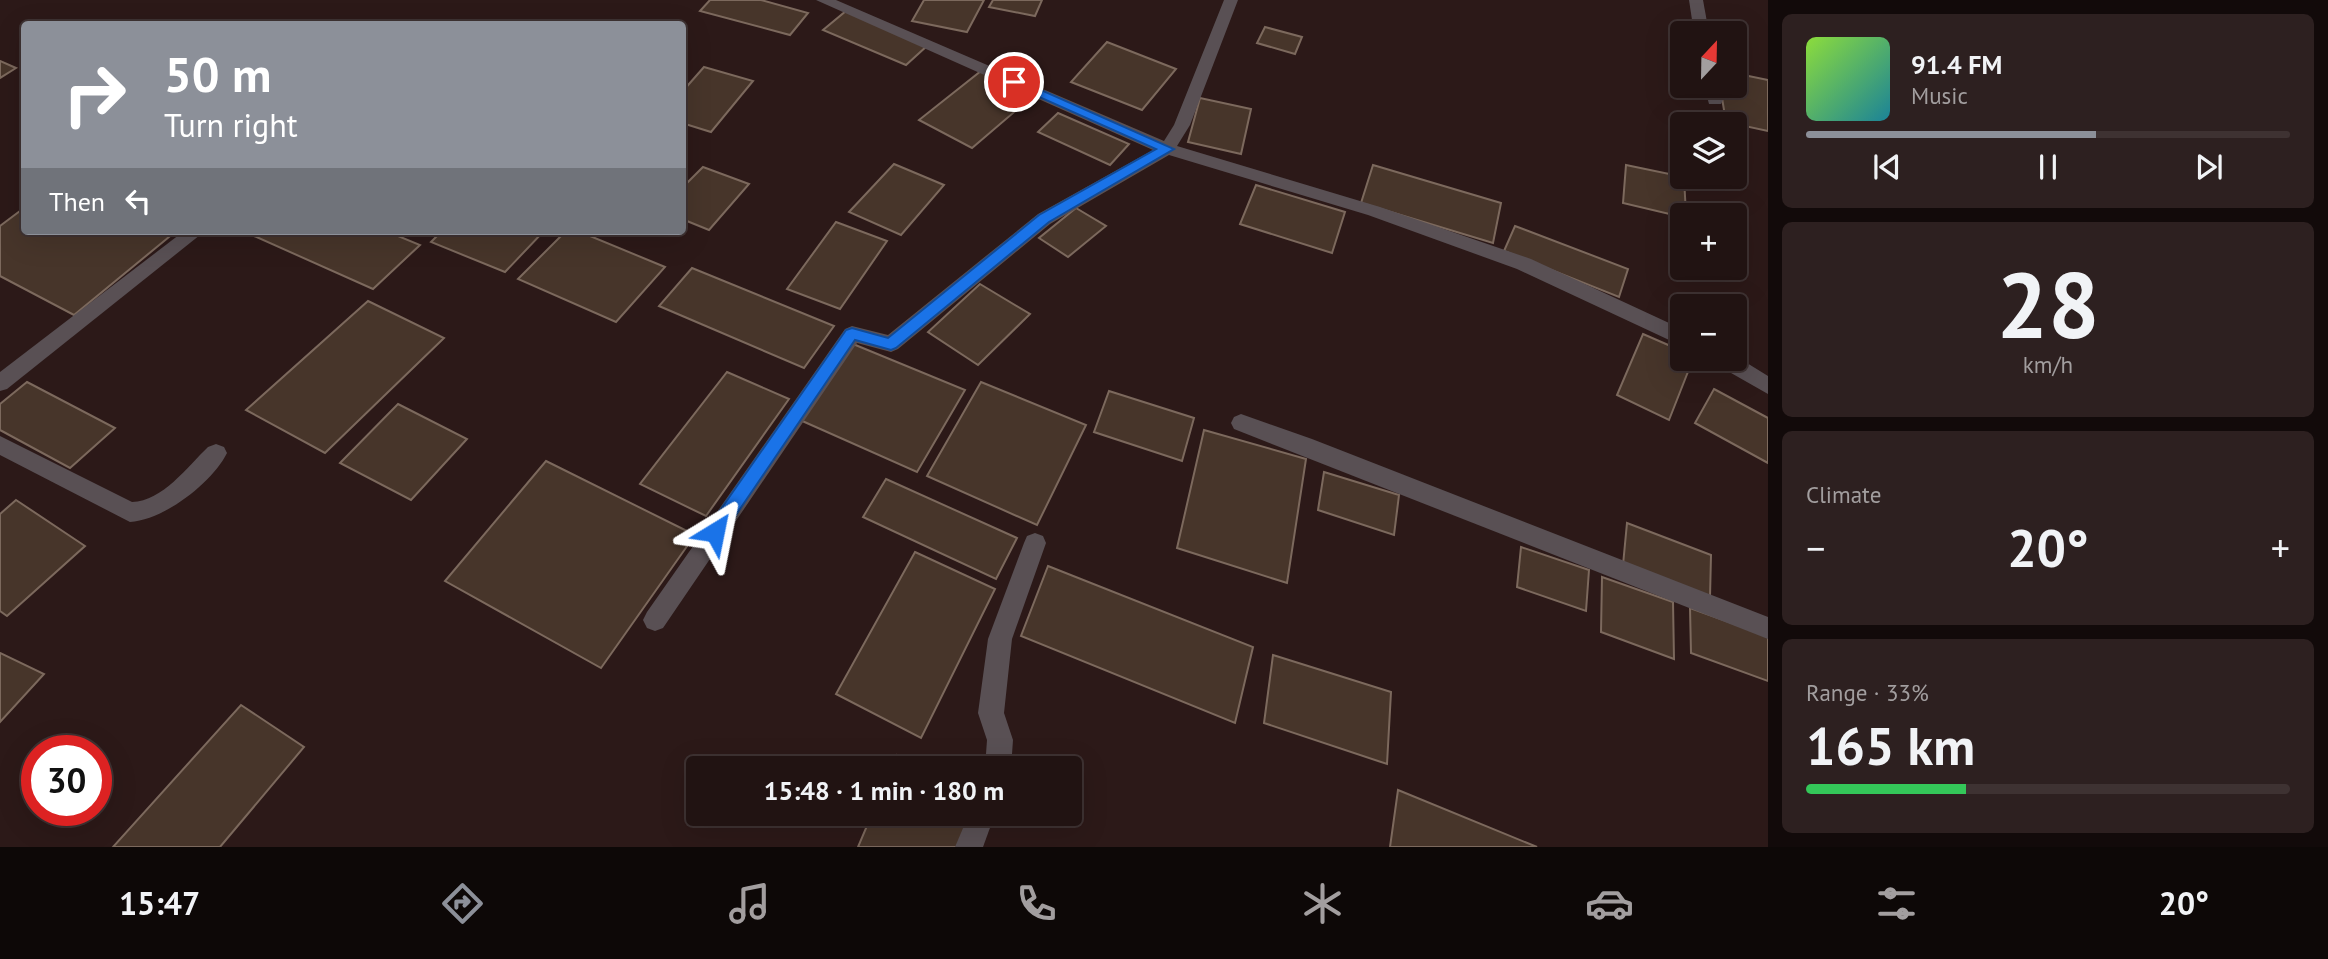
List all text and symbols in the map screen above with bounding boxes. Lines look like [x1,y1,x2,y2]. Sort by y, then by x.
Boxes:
north arrow [1670,21,1746,98]
map controls [1670,21,1747,371]
text: 50 m [164,42,271,106]
text: 91.4 FM [1911,48,2002,81]
icon: right [49,49,140,140]
pin [984,52,1044,112]
icon: arrive [995,63,1033,101]
text: Music [1911,81,1968,110]
text: Turn right [164,104,298,146]
button: layers [1670,112,1747,189]
icon: previous [1868,148,1906,186]
icon: pause [2029,148,2067,186]
icon: next [2190,148,2228,186]
icon: left [119,182,157,220]
text: Then [49,185,105,218]
button: + [1670,203,1747,280]
text: 28 [1996,245,2100,363]
button: − [1670,294,1747,371]
text: km/h [2023,350,2073,379]
text: Climate [1806,480,1881,509]
position arrow [678,495,752,569]
text: 20° [2007,514,2089,581]
text: − [1806,523,1825,572]
text: + [2271,523,2290,572]
text: Range · 33% [1806,678,1929,707]
text: 165 km [1806,712,1975,779]
speed limit sign: 30 [21,735,112,826]
text: 15:48 · 1 min · 180 m [764,774,1004,807]
icon: directions [438,879,487,928]
icon: music [725,879,774,928]
icon: phone [1012,879,1061,928]
icon: climate [1298,879,1347,928]
icon: car [1585,879,1634,928]
icon: filters [1872,879,1921,928]
text: 15:47 [119,882,200,924]
text: 20° [2159,882,2209,924]

